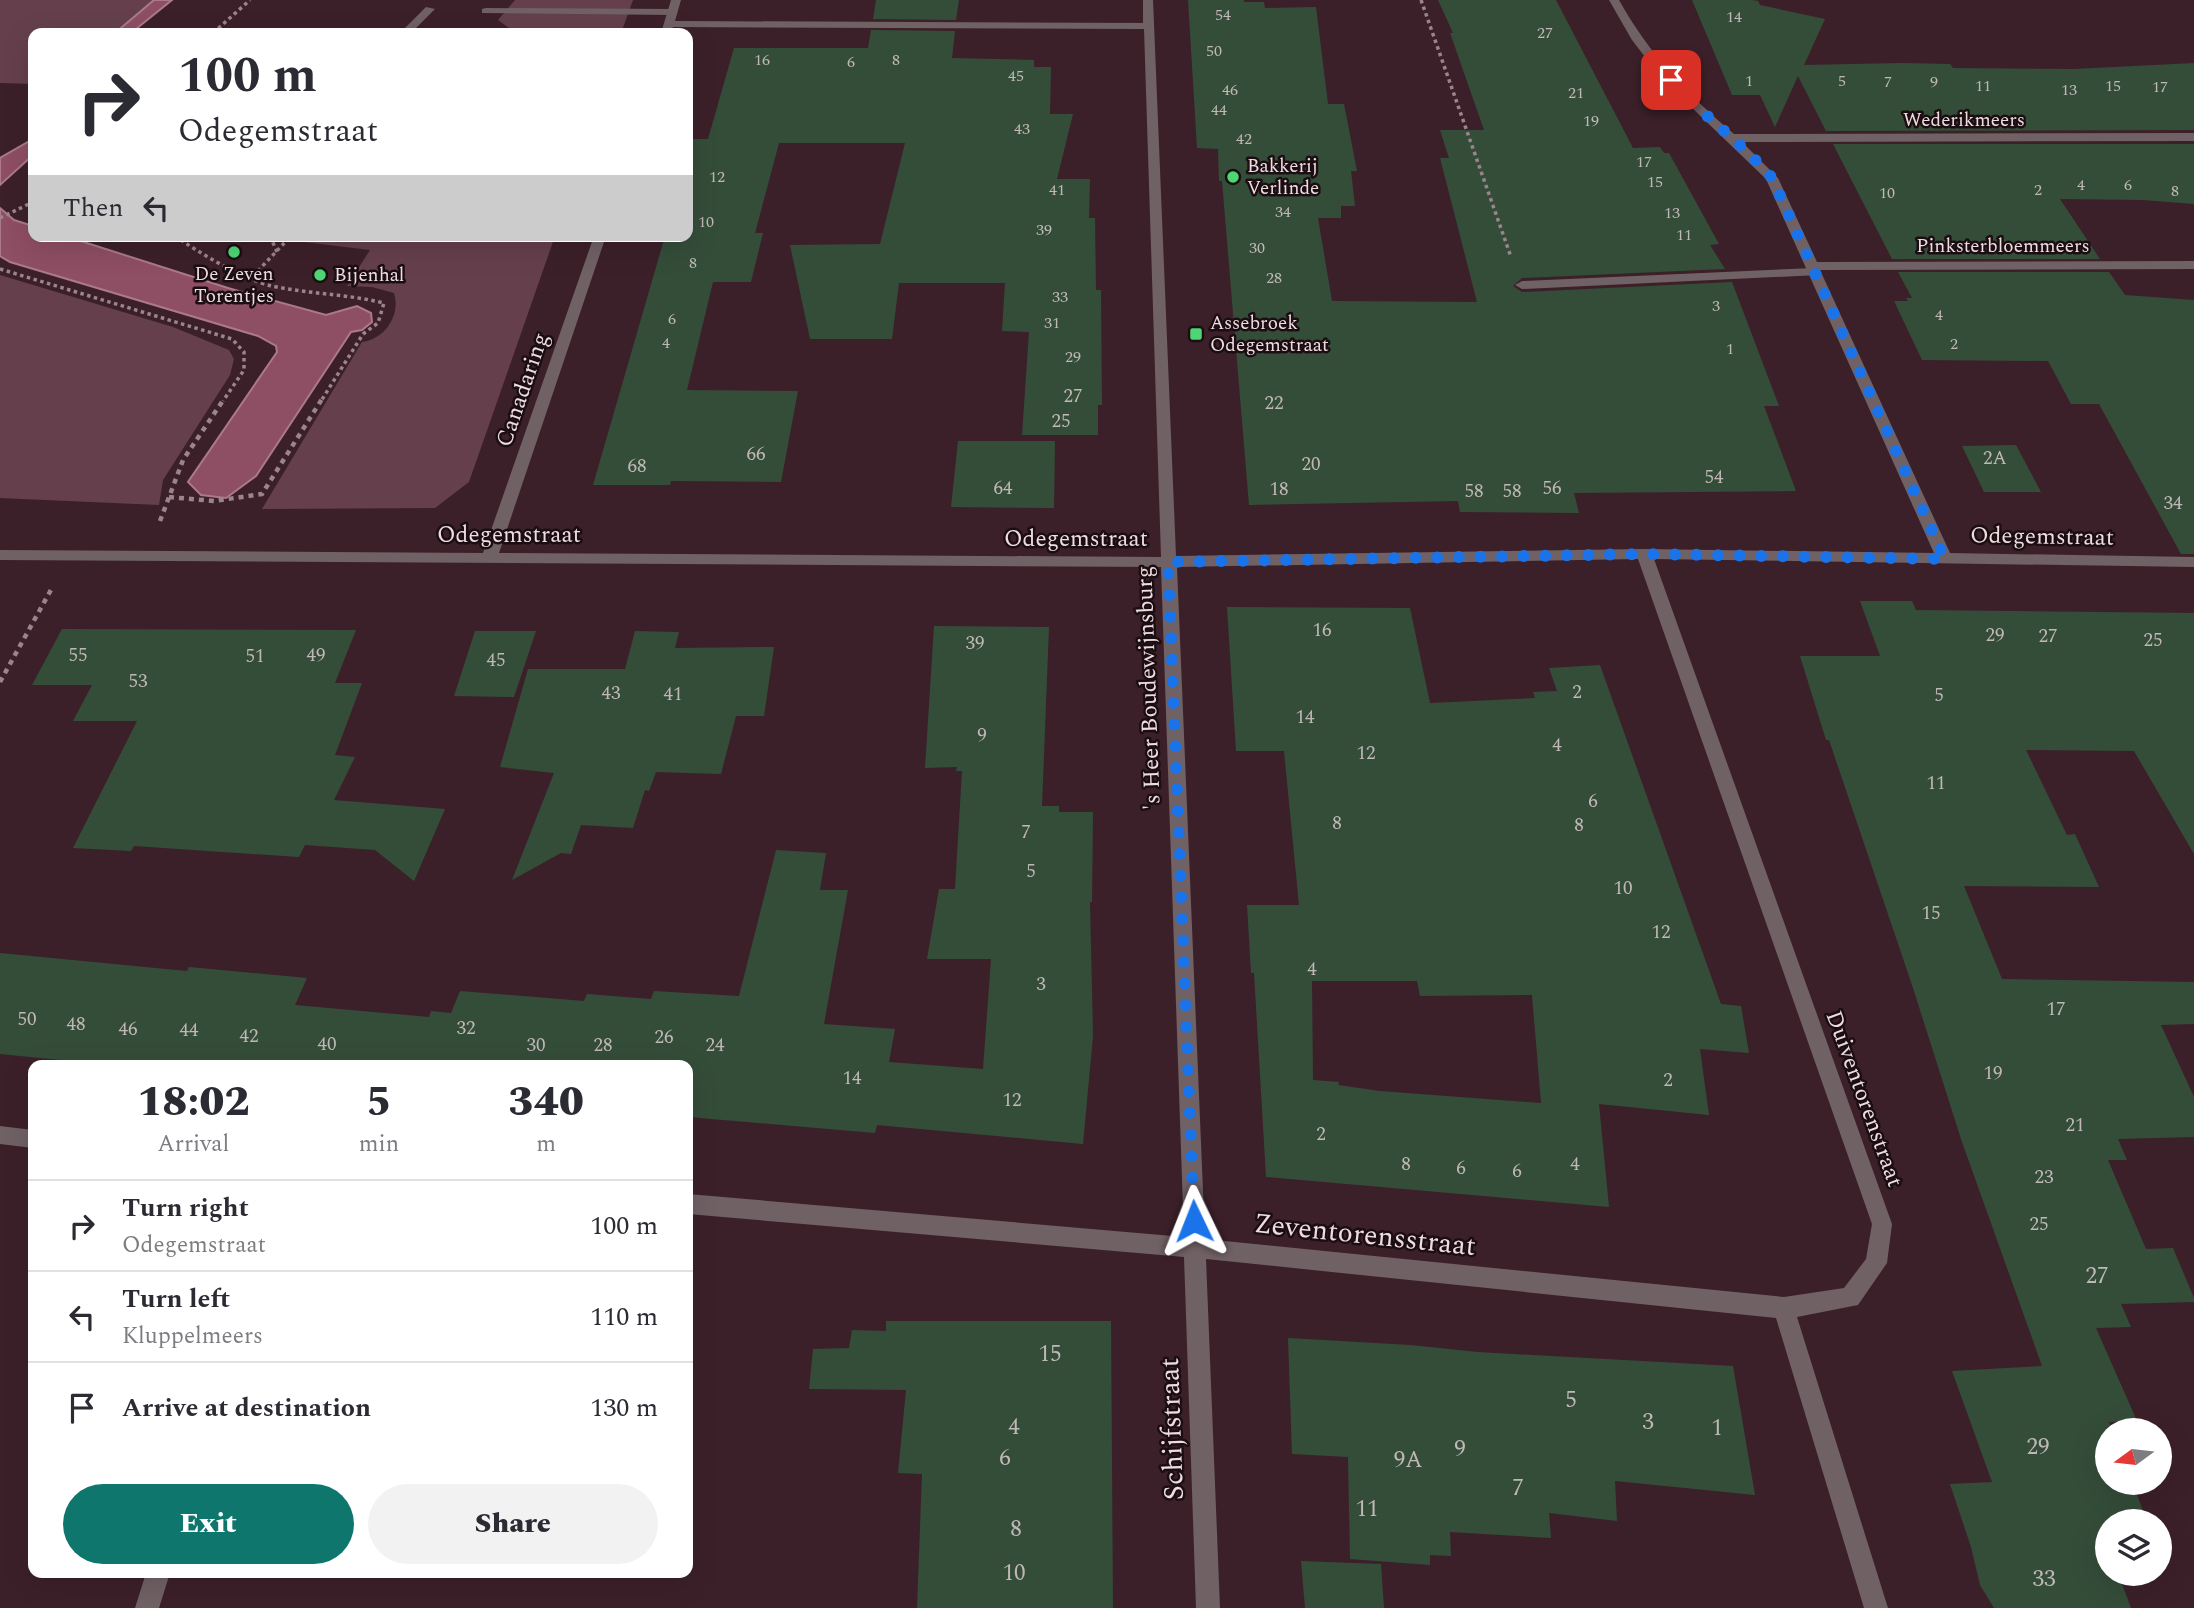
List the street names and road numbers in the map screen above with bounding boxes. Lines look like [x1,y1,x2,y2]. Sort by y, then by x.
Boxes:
street label: Wederikmeers [1903,106,2025,135]
street label: Pinksterbloemmeers [1916,232,2090,261]
street label: Canadaring [487,328,559,452]
street label: Odegemstraat [437,518,581,553]
street label: Odegemstraat [1970,518,2114,556]
street label: Odegemstraat [1004,522,1148,557]
street label: 's Heer Boudewijnsburg [1127,565,1171,811]
street label: Duiventorenstraat [1816,1006,1912,1192]
street label: Zeventorensstraat [1252,1202,1478,1268]
street label: Schijfstraat [1148,1357,1196,1501]

